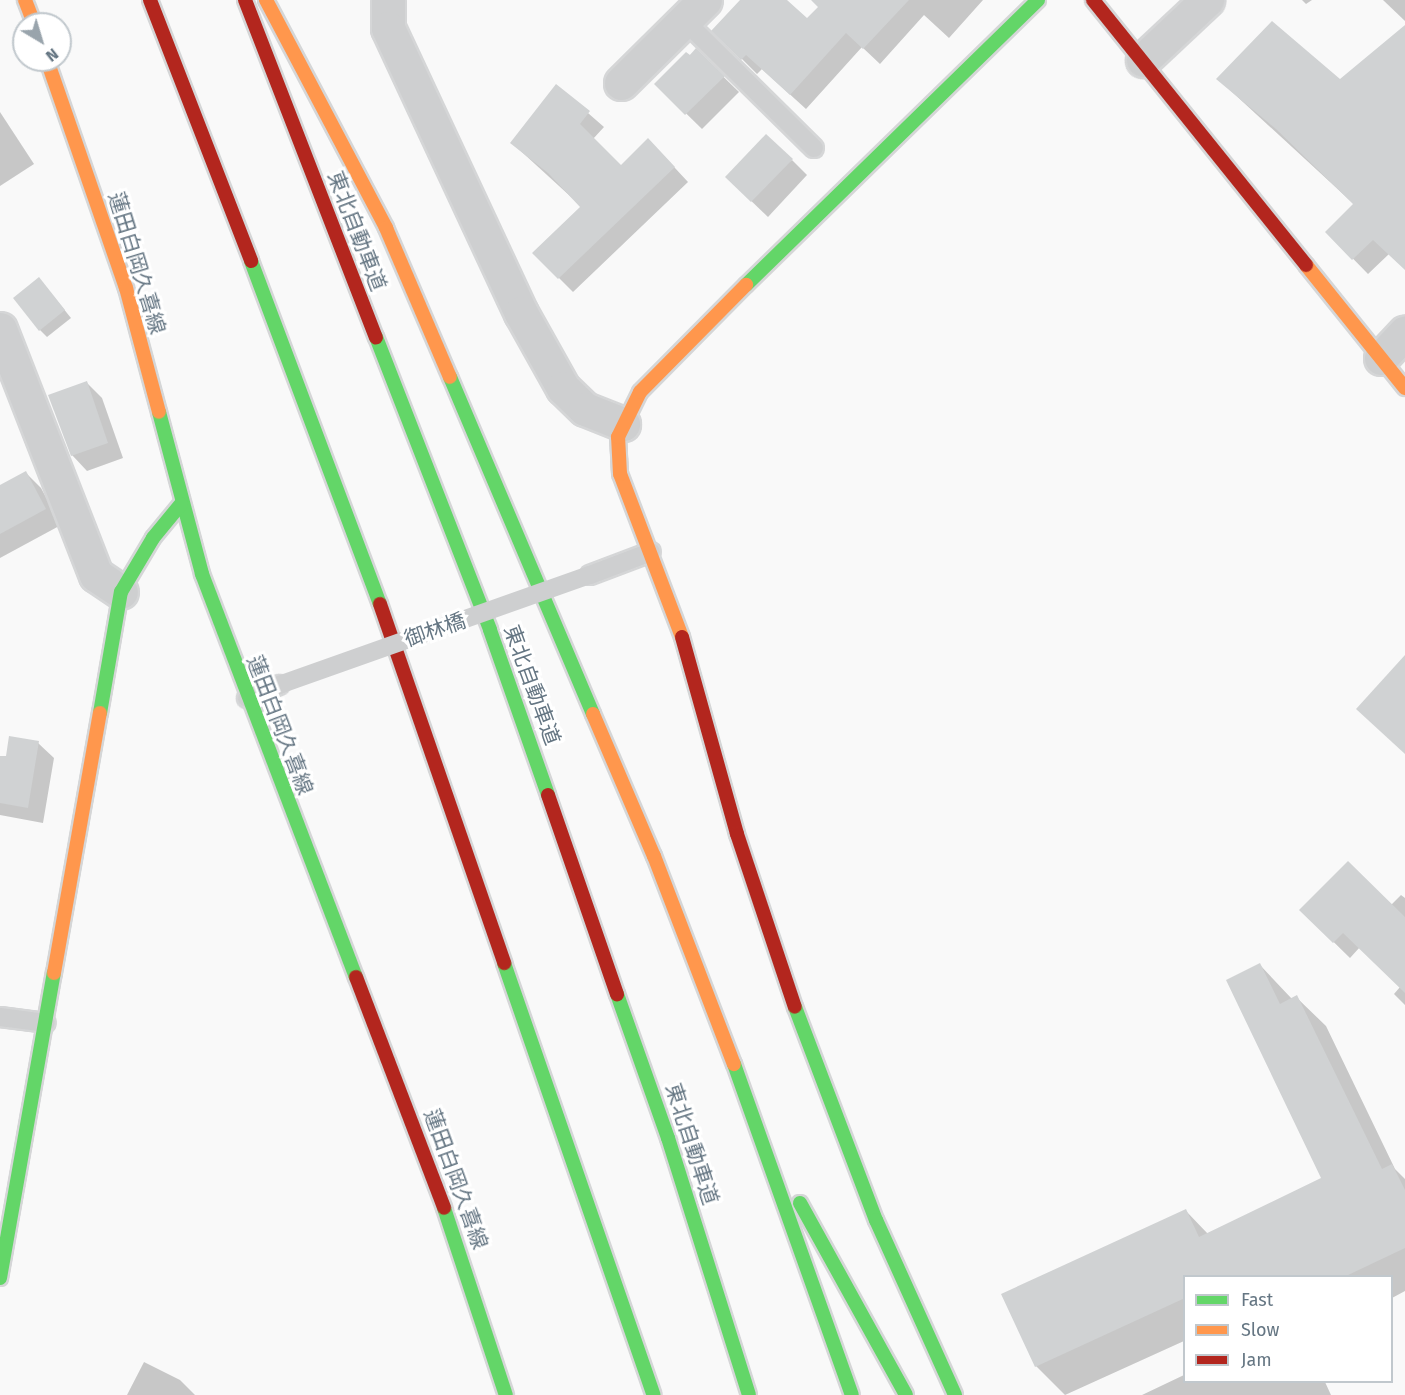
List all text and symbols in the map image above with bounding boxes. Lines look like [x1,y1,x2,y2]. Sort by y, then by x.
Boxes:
north arrow [12,12,72,72]
text: N [42,44,62,66]
street label: 東北自動車道 [323,168,391,294]
street label: 蓮田白岡久喜線 [103,189,171,337]
street label: 御林橋 [401,608,469,652]
street label: 東北自動車道 [499,621,565,749]
street label: 蓮田白岡久喜線 [242,652,318,798]
street label: 東北自動車道 [661,1080,723,1208]
street label: 蓮田白岡久喜線 [419,1106,493,1252]
legend [1183,1275,1393,1383]
text: Fast [1241,1289,1273,1311]
text: Slow [1241,1319,1279,1341]
text: Jam [1241,1349,1272,1371]

